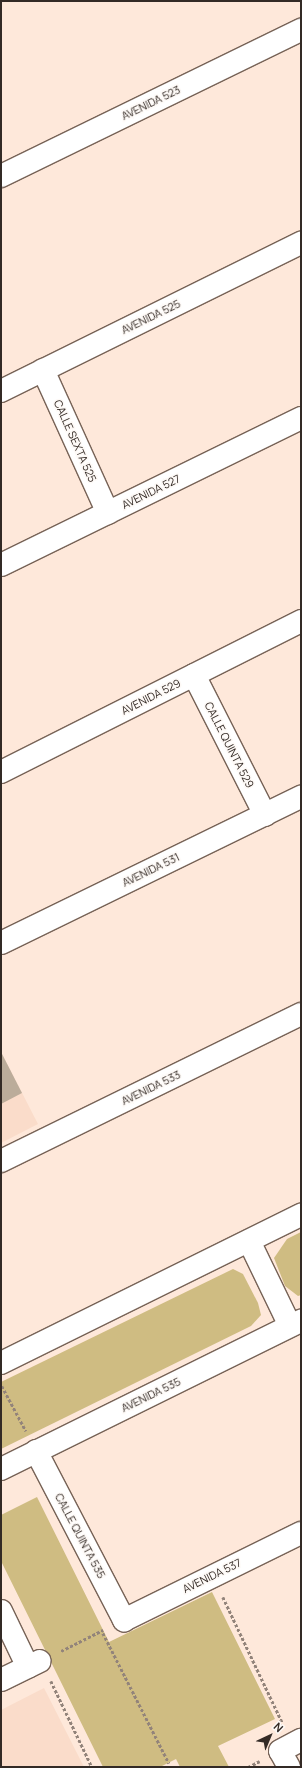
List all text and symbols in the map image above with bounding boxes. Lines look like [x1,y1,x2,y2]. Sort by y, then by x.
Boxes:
street label: AVENIDA 523 [119,83,183,123]
street label: AVENIDA 525 [119,297,183,337]
street label: CALLE SEXTA 525 [51,398,99,484]
street label: AVENIDA 527 [120,472,182,512]
street label: AVENIDA 529 [119,676,183,718]
street label: CALLE QUINTA 529 [202,700,256,790]
street label: AVENIDA 531 [120,850,182,890]
street label: AVENIDA 533 [119,1068,183,1108]
street label: AVENIDA 535 [119,1375,183,1415]
street label: CALLE QUINTA 535 [52,1491,108,1581]
street label: AVENIDA 537 [181,1556,243,1596]
north arrow [250,1716,290,1756]
text: N [271,1719,287,1735]

